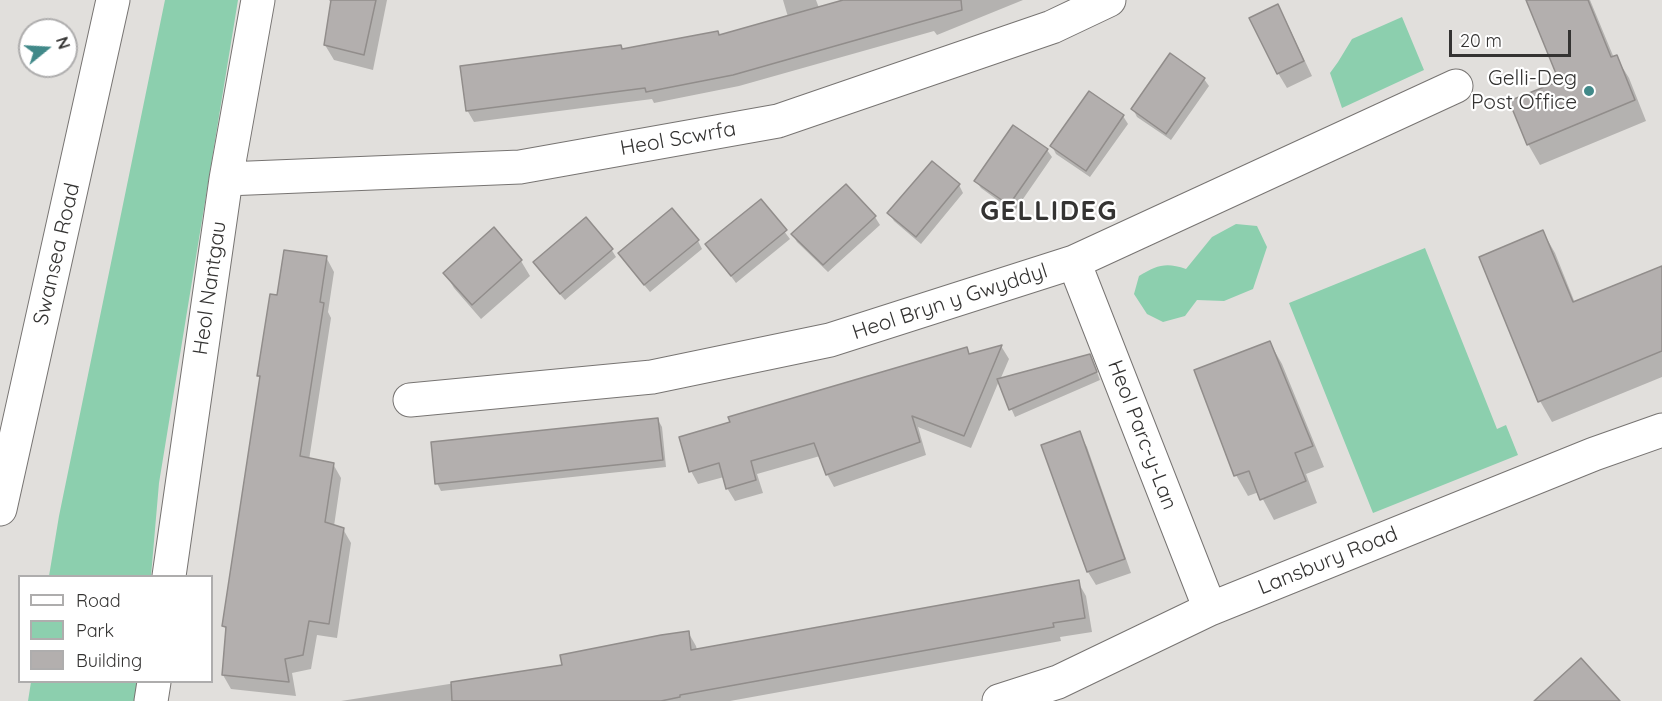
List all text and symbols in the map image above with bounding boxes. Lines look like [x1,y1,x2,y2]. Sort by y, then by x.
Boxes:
north arrow [18,18,78,78]
scale bar [1452,18,1574,56]
text: 20 m [1460,29,1502,52]
text: N [52,34,75,52]
place label: Gelli-Deg Post Office [1471,66,1577,116]
marker: Gelli-Deg Post Office [1582,84,1596,98]
street label: Heol Scwrfa [618,116,738,162]
street label: Swansea Road [28,181,86,327]
district label: GELLIDEG [980,196,1118,228]
street label: Heol Nantgau [188,219,232,357]
street label: Heol Bryn y Gwyddyl [849,259,1051,345]
street label: Heol Parc-y-Lan [1102,357,1182,513]
street label: Lansbury Road [1254,522,1402,600]
legend [18,575,213,683]
text: Road [76,589,121,612]
text: Park [76,619,114,642]
text: Building [76,649,142,672]

